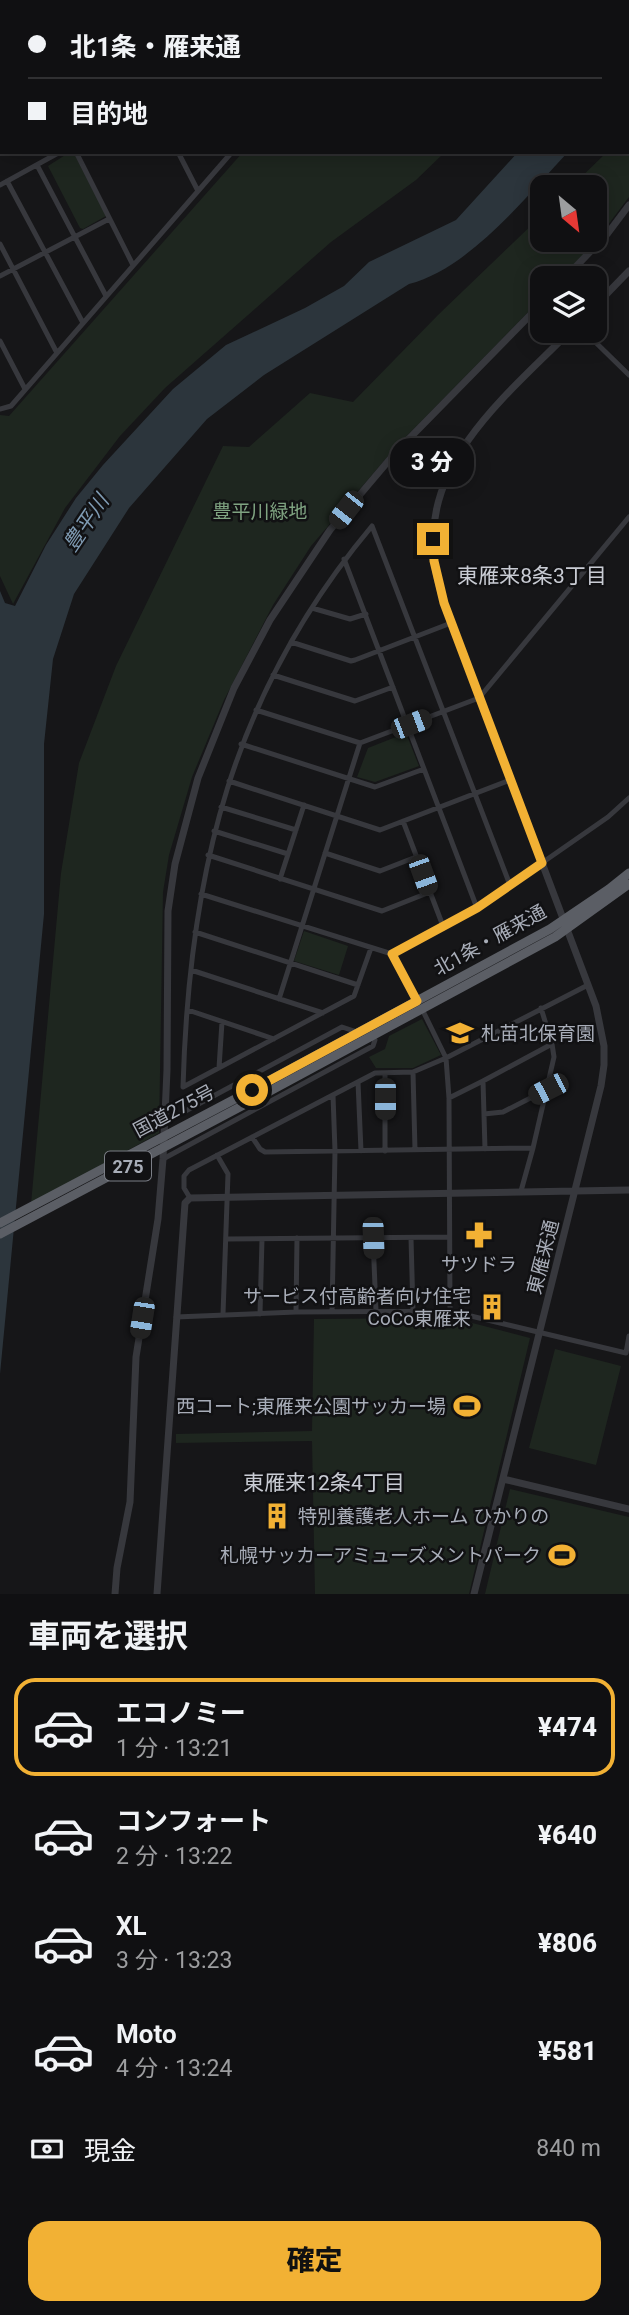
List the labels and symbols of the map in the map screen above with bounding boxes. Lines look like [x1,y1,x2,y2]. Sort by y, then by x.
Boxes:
north arrow [530,175,607,252]
callout: 3 分 [391,438,475,486]
car [325,487,368,533]
water label: 豊平川 [58,489,115,556]
park label: 豊平川緑地 [212,500,308,523]
route end [417,523,449,555]
district label: 東雁来8条3丁目 [457,564,607,588]
car [388,707,435,741]
car [406,852,441,898]
street label: 北1条・雁来通 [430,900,550,980]
school or university icon: 札苗北保育園 [445,1018,475,1048]
place label: 札苗北保育園 [481,1022,595,1045]
car [525,1070,572,1108]
route start [236,1074,268,1106]
car [375,1078,396,1120]
street label: 国道275号 [129,1080,219,1142]
road number: 275 [105,1152,151,1181]
car [362,1217,385,1259]
street label: 東雁来通 [523,1217,563,1297]
pharmacy icon: サツドラ [464,1220,494,1250]
place label: サツドラ [441,1253,517,1276]
place label: サービス付高齢者向け住宅 CoCo東雁来 [243,1285,471,1330]
building icon: サービス付高齢者向け住宅 CoCo東雁来 [477,1292,507,1322]
car [129,1296,156,1340]
sports icon: 西コート;東雁来公園サッカー場 [452,1391,482,1421]
place label: 西コート;東雁来公園サッカー場 [176,1395,446,1418]
district label: 東雁来12条4丁目 [243,1471,405,1495]
building icon: 特別養護老人ホーム ひかりの [262,1501,292,1531]
place label: 特別養護老人ホーム ひかりの [298,1505,549,1528]
sports icon: 札幌サッカーアミューズメントパーク [547,1540,577,1570]
place label: 札幌サッカーアミューズメントパーク [220,1544,541,1567]

